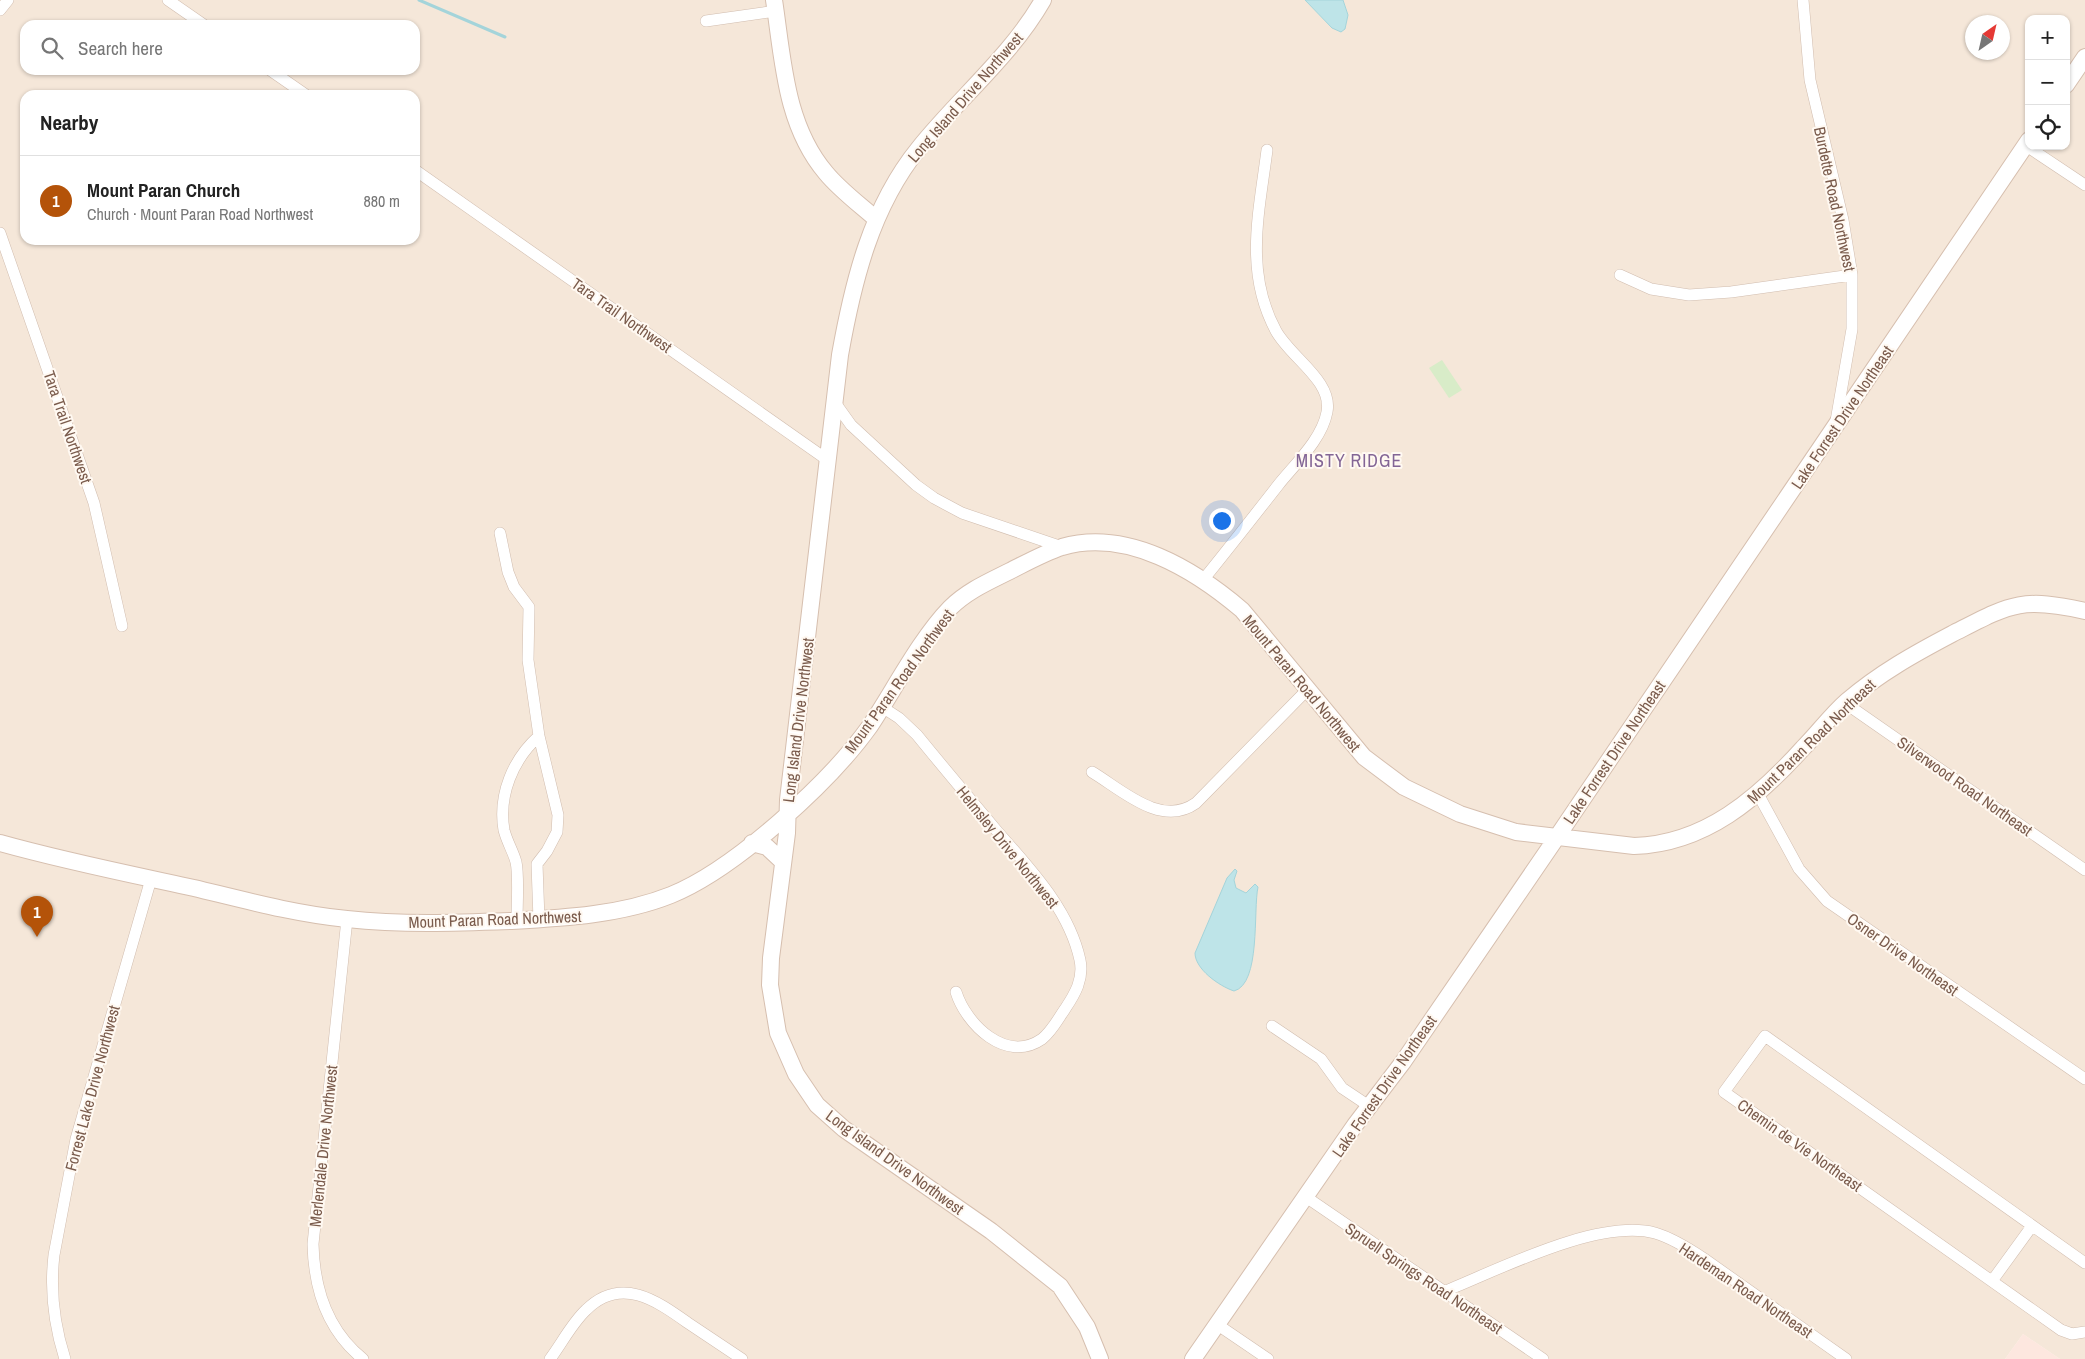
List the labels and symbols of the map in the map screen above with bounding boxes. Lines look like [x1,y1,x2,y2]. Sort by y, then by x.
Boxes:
north arrow [1965,15,2010,60]
street label: Long Island Drive Northwest [902,27,1028,167]
street label: Burdette Road Northwest [1809,125,1861,274]
street label: Tara Trail Northwest [567,272,677,358]
street label: Lake Forrest Drive Northeast [1786,341,1898,493]
street label: Tara Trail Northwest [38,368,98,487]
district label: MISTY RIDGE [1296,448,1402,473]
your location [1209,508,1235,534]
street label: Mount Paran Road Northwest [839,604,959,757]
street label: Mount Paran Road Northwest [1238,610,1366,757]
street label: Long Island Drive Northwest [777,636,819,803]
street label: Mount Paran Road Northeast [1742,674,1880,808]
street label: Lake Forrest Drive Northeast [1558,676,1670,828]
street label: Silverwood Road Northeast [1893,731,2037,841]
street label: Helmsley Drive Northwest [952,781,1064,913]
pin: 1 [21,896,53,937]
street label: Mount Paran Road Northwest [408,905,582,933]
street label: Osner Drive Northeast [1843,907,1963,1001]
street label: Forrest Lake Drive Northwest [59,1002,125,1173]
street label: Lake Forrest Drive Northeast [1327,1010,1442,1161]
street label: Merlendale Drive Northwest [304,1064,342,1228]
street label: Chemin de Vie Northeast [1733,1094,1867,1197]
street label: Long Island Drive Northwest [822,1104,969,1220]
street label: Spruell Springs Road Northeast [1341,1217,1507,1339]
street label: Hardeman Road Northeast [1675,1237,1817,1343]

